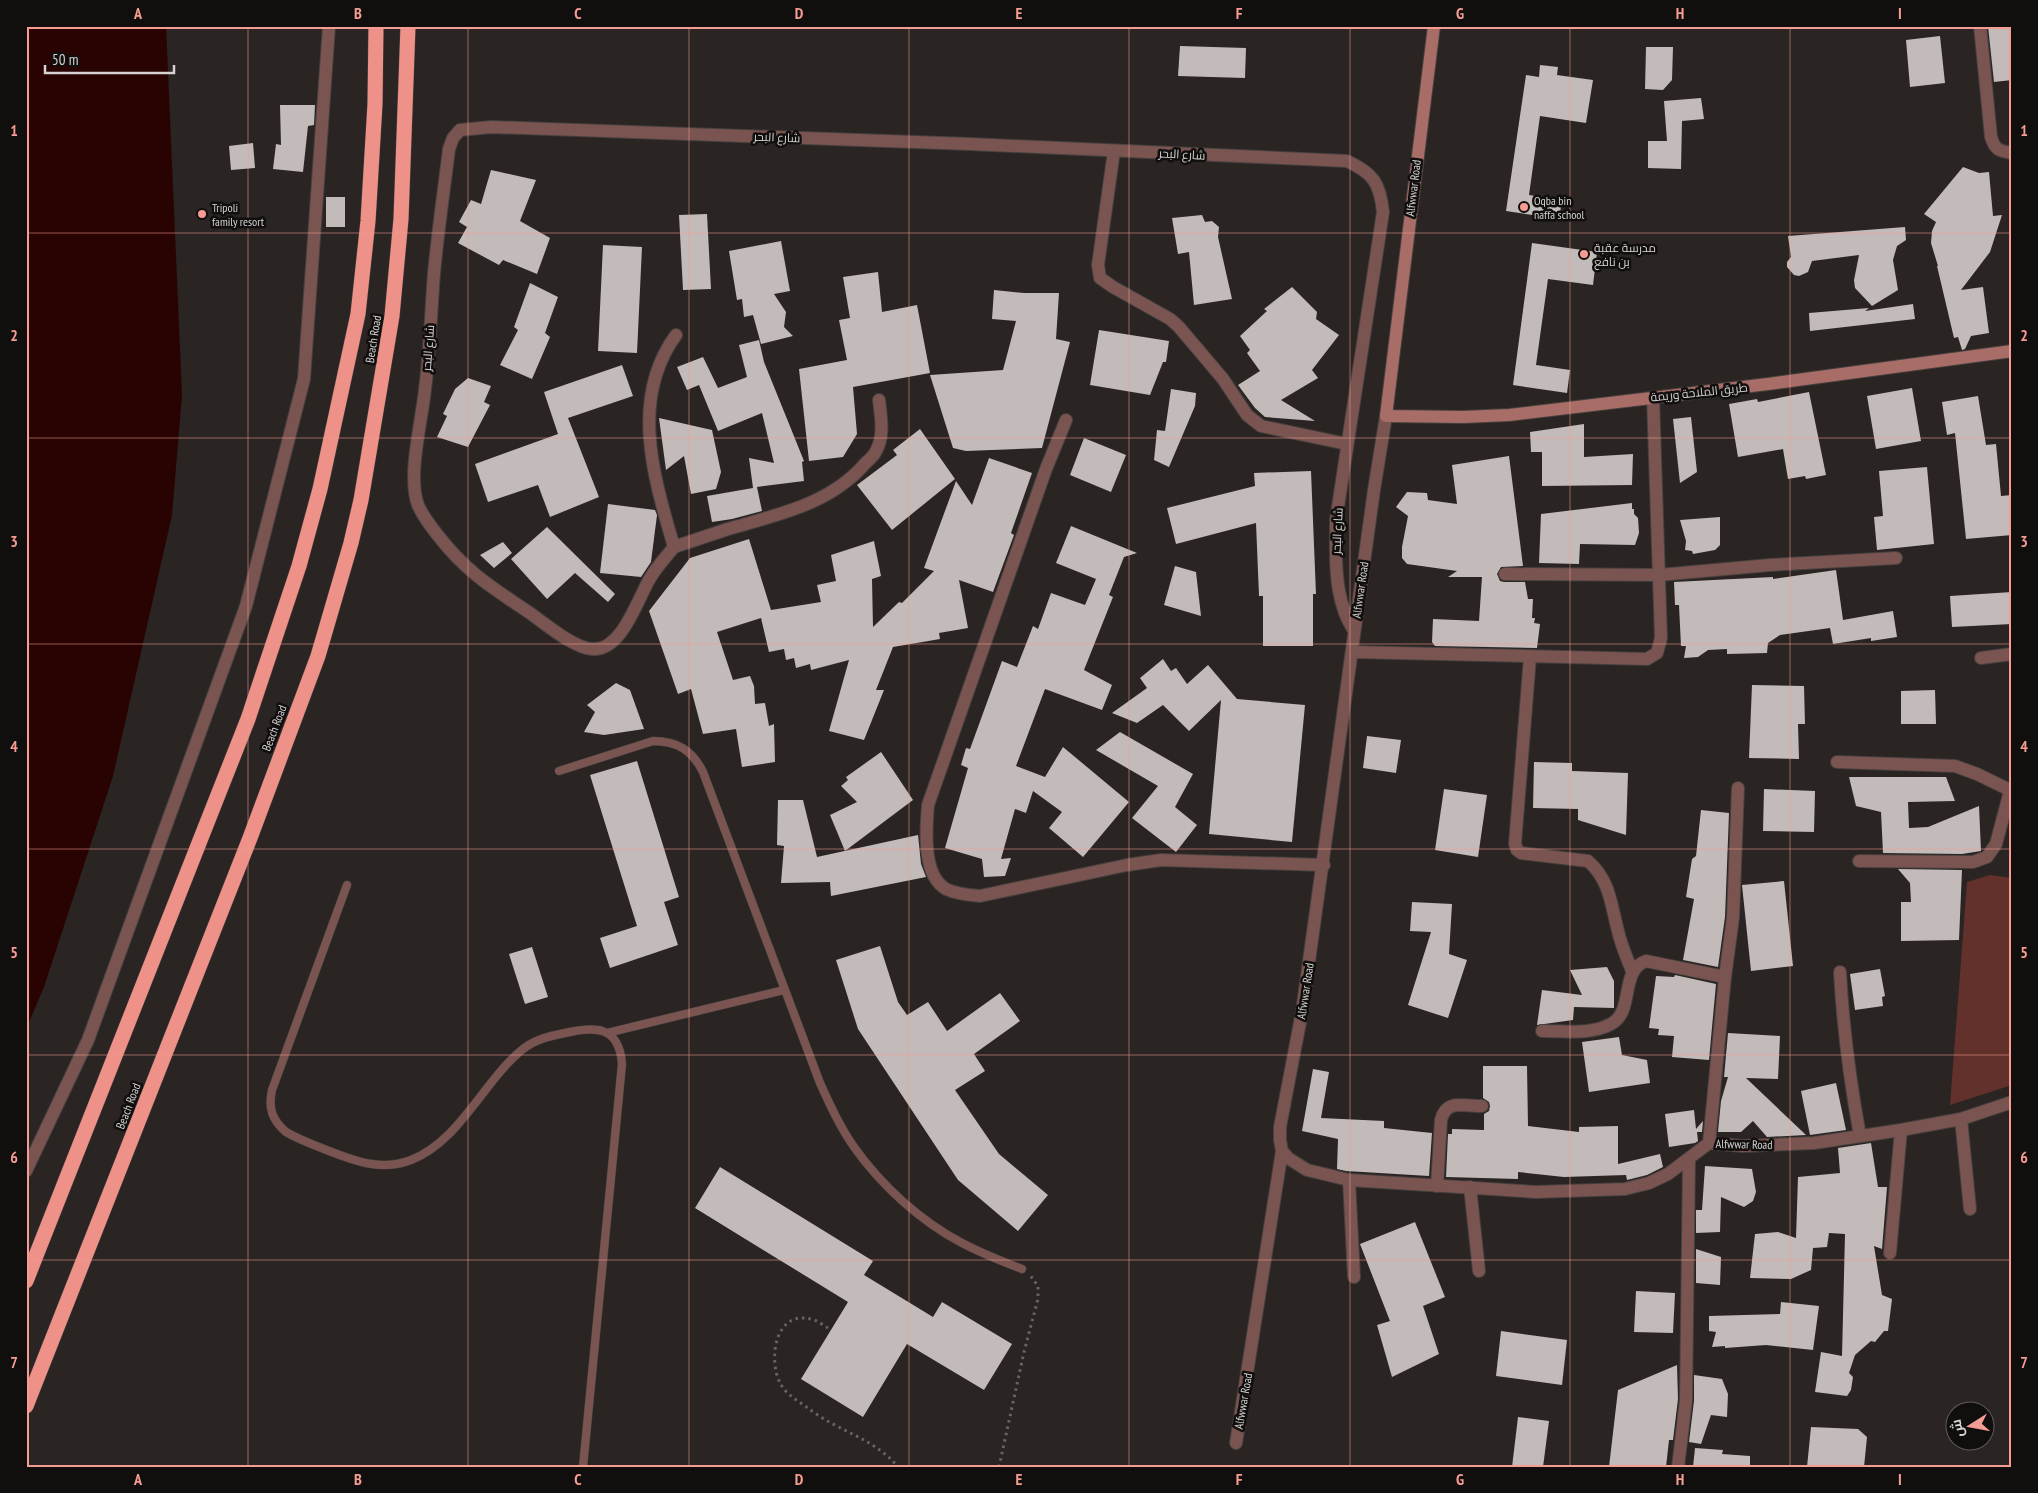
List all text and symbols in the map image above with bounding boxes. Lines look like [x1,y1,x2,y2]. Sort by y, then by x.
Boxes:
text: A [133,3,143,23]
text: B [354,3,362,23]
text: C [574,3,582,23]
text: D [795,3,804,23]
text: E [1016,3,1023,23]
text: F [1236,3,1243,23]
text: G [1456,3,1464,23]
text: H [1676,3,1684,23]
text: I [1898,3,1902,23]
scale bar [45,42,174,74]
text: 50 m [52,50,78,69]
text: 1 [10,120,18,140]
text: 1 [2020,120,2028,140]
street label: شارع البحر [752,129,801,146]
street label: شارع البحر [1157,145,1206,164]
street label: Alfwwar Road [1402,159,1424,217]
place label: Oqba bin naffa school [1534,193,1585,222]
place label: Tripoli family resort [212,200,265,229]
marker: Oqba bin naffa school [1518,201,1530,213]
marker: Tripoli family resort [196,208,208,220]
place label: مدرسة عقبة بن نافع [1594,240,1656,270]
marker: مدرسة عقبة بن نافع [1578,248,1590,260]
street label: Beach Road [362,314,384,364]
street label: شارع البحر [419,324,438,373]
text: 2 [10,325,18,345]
text: 2 [2020,325,2028,345]
street label: طريق الملاحة وريمة [1650,379,1748,405]
street label: شارع البحر [1328,507,1347,556]
text: 3 [10,531,18,551]
text: 3 [2020,531,2028,551]
street label: Alfwwar Road [1349,561,1371,619]
street label: Beach Road [258,703,290,753]
text: 4 [10,736,18,756]
text: 4 [2020,736,2028,756]
text: 5 [10,942,18,962]
text: 5 [2020,942,2028,962]
street label: Alfwwar Road [1293,962,1317,1020]
street label: Beach Road [112,1081,144,1131]
street label: Alfwwar Road [1715,1136,1773,1152]
text: 6 [10,1147,18,1167]
text: 6 [2020,1147,2028,1167]
text: 7 [10,1352,18,1372]
text: 7 [2020,1352,2028,1372]
street label: Alfwwar Road [1231,1372,1255,1430]
north arrow [1946,1400,1996,1450]
text: ش [1947,1418,1968,1439]
text: A [133,1469,143,1489]
text: B [354,1469,362,1489]
text: C [574,1469,582,1489]
text: D [795,1469,804,1489]
text: E [1016,1469,1023,1489]
text: F [1236,1469,1243,1489]
text: G [1456,1469,1464,1489]
text: H [1676,1469,1684,1489]
text: I [1898,1469,1902,1489]

